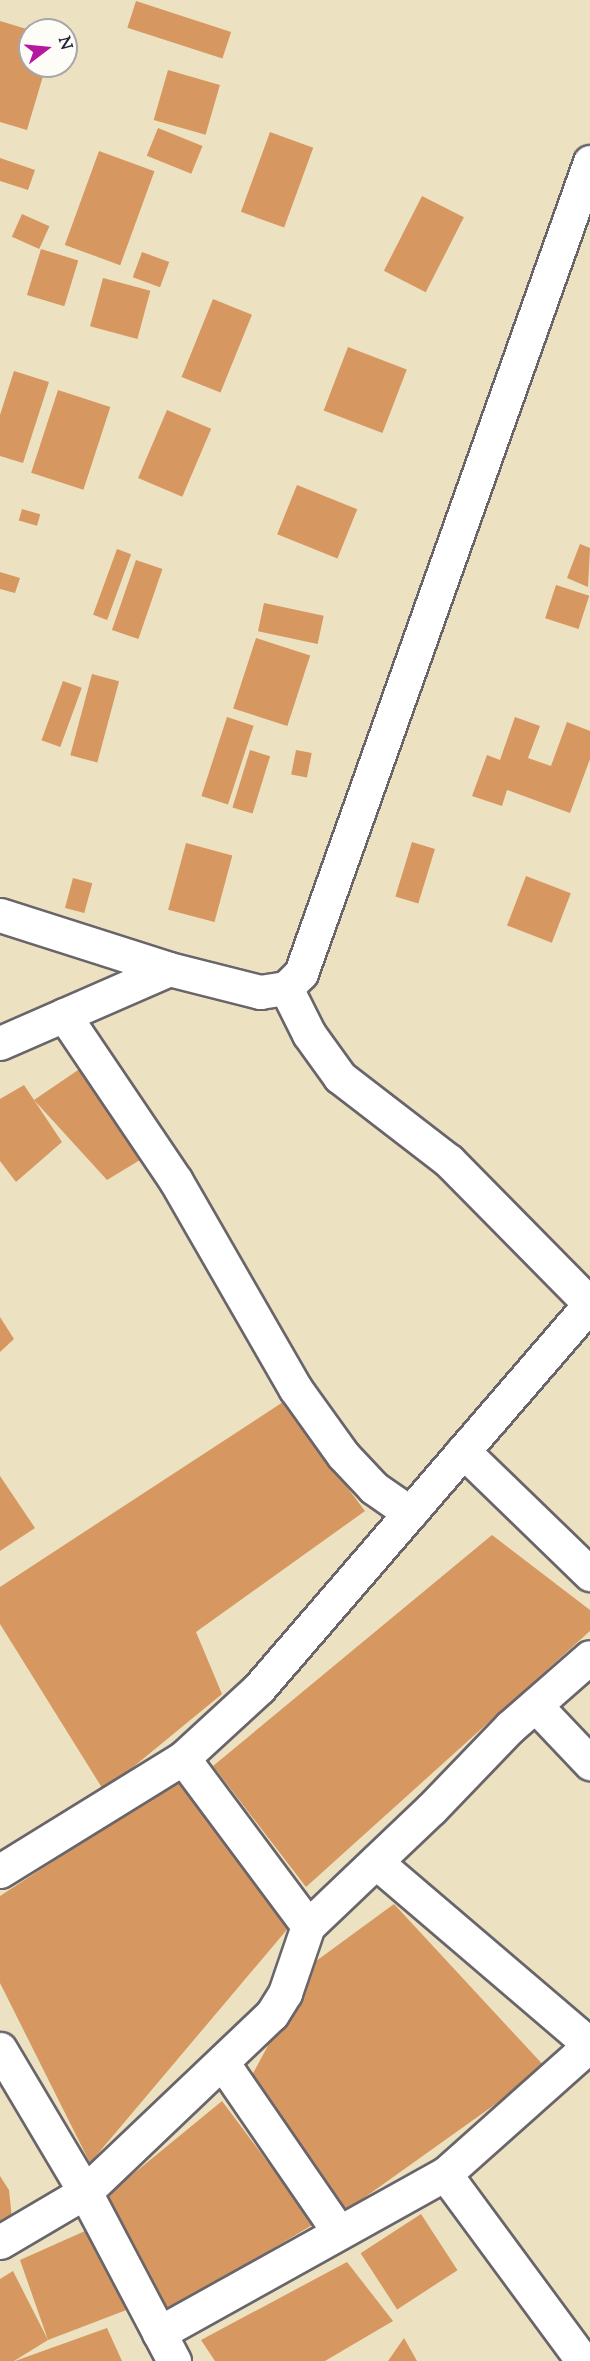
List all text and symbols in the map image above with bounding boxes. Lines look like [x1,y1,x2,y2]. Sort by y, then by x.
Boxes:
north arrow [18,18,78,78]
text: N [51,34,77,53]

